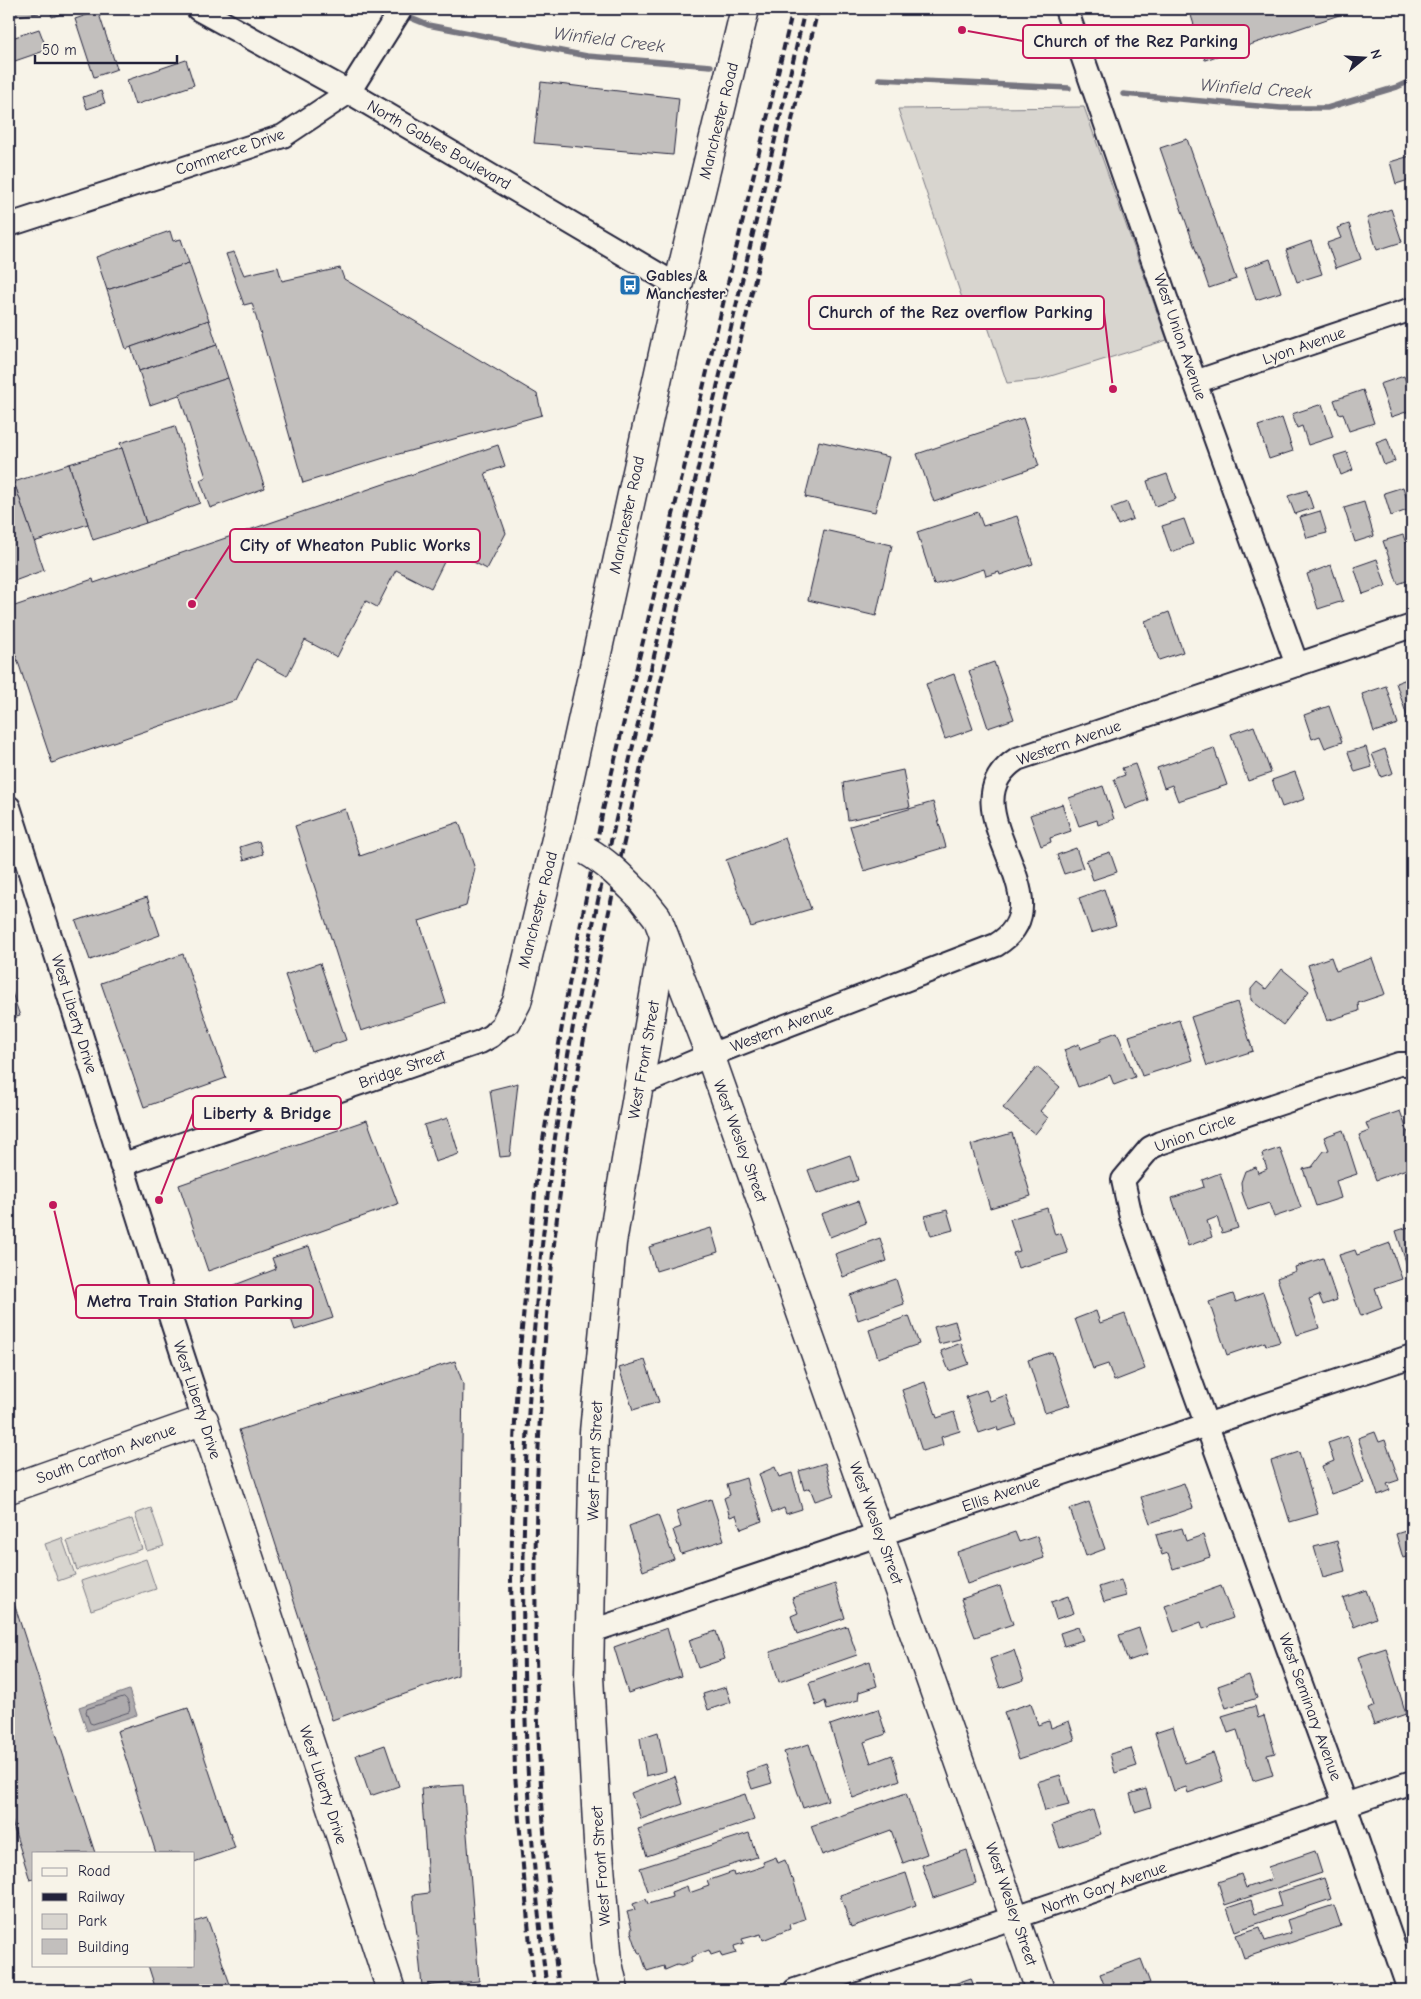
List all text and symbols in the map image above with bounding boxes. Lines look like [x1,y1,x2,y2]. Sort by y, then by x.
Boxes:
water label: Winfield Creek [552,23,666,57]
callout: Church of the Rez Parking [1023,25,1249,58]
text: Church of the Rez Parking [1033,31,1239,52]
scale bar [35,32,178,64]
north arrow [1338,32,1388,82]
text: 50 m [42,41,77,59]
text: N [1366,47,1385,61]
street label: Manchester Road [696,61,742,181]
water label: Winfield Creek [1199,75,1313,103]
street label: North Gables Boulevard [364,97,514,193]
street label: Commerce Drive [173,125,287,179]
place label: Gables & Manchester [646,267,726,303]
street label: West Union Avenue [1150,272,1210,402]
bus stop icon: Gables & Manchester [618,273,642,297]
callout: Church of the Rez overflow Parking [809,296,1104,329]
text: Church of the Rez overflow Parking [819,302,1093,323]
street label: Lyon Avenue [1260,323,1348,369]
street label: Manchester Road [606,455,648,575]
callout: City of Wheaton Public Works [230,529,480,562]
text: City of Wheaton Public Works [240,535,471,556]
street label: Western Avenue [1015,717,1123,769]
street label: Manchester Road [515,850,561,970]
street label: West Liberty Drive [47,952,101,1076]
street label: West Front Street [625,999,663,1121]
street label: Western Avenue [728,1000,836,1056]
street label: Bridge Street [356,1046,448,1092]
street label: West Wesley Street [709,1077,771,1205]
callout: Liberty & Bridge [193,1096,341,1129]
text: Liberty & Bridge [203,1103,331,1124]
street label: Union Circle [1152,1110,1238,1156]
callout: Metra Train Station Parking [76,1285,313,1318]
text: Metra Train Station Parking [87,1291,303,1312]
street label: West Liberty Drive [169,1339,225,1461]
street label: West Front Street [584,1400,606,1521]
street label: South Carlton Avenue [34,1420,178,1488]
street label: West Wesley Street [845,1459,907,1587]
street label: Ellis Avenue [960,1472,1042,1516]
street label: West Seminary Avenue [1275,1631,1345,1783]
street label: West Liberty Drive [295,1724,351,1846]
street label: West Front Street [588,1805,614,1926]
street label: West Wesley Street [982,1840,1041,1968]
legend [32,1852,195,1966]
street label: North Gary Avenue [1039,1858,1169,1918]
text: Road [78,1862,110,1880]
text: Railway [78,1888,125,1906]
text: Park [78,1912,107,1930]
text: Building [78,1938,129,1956]

